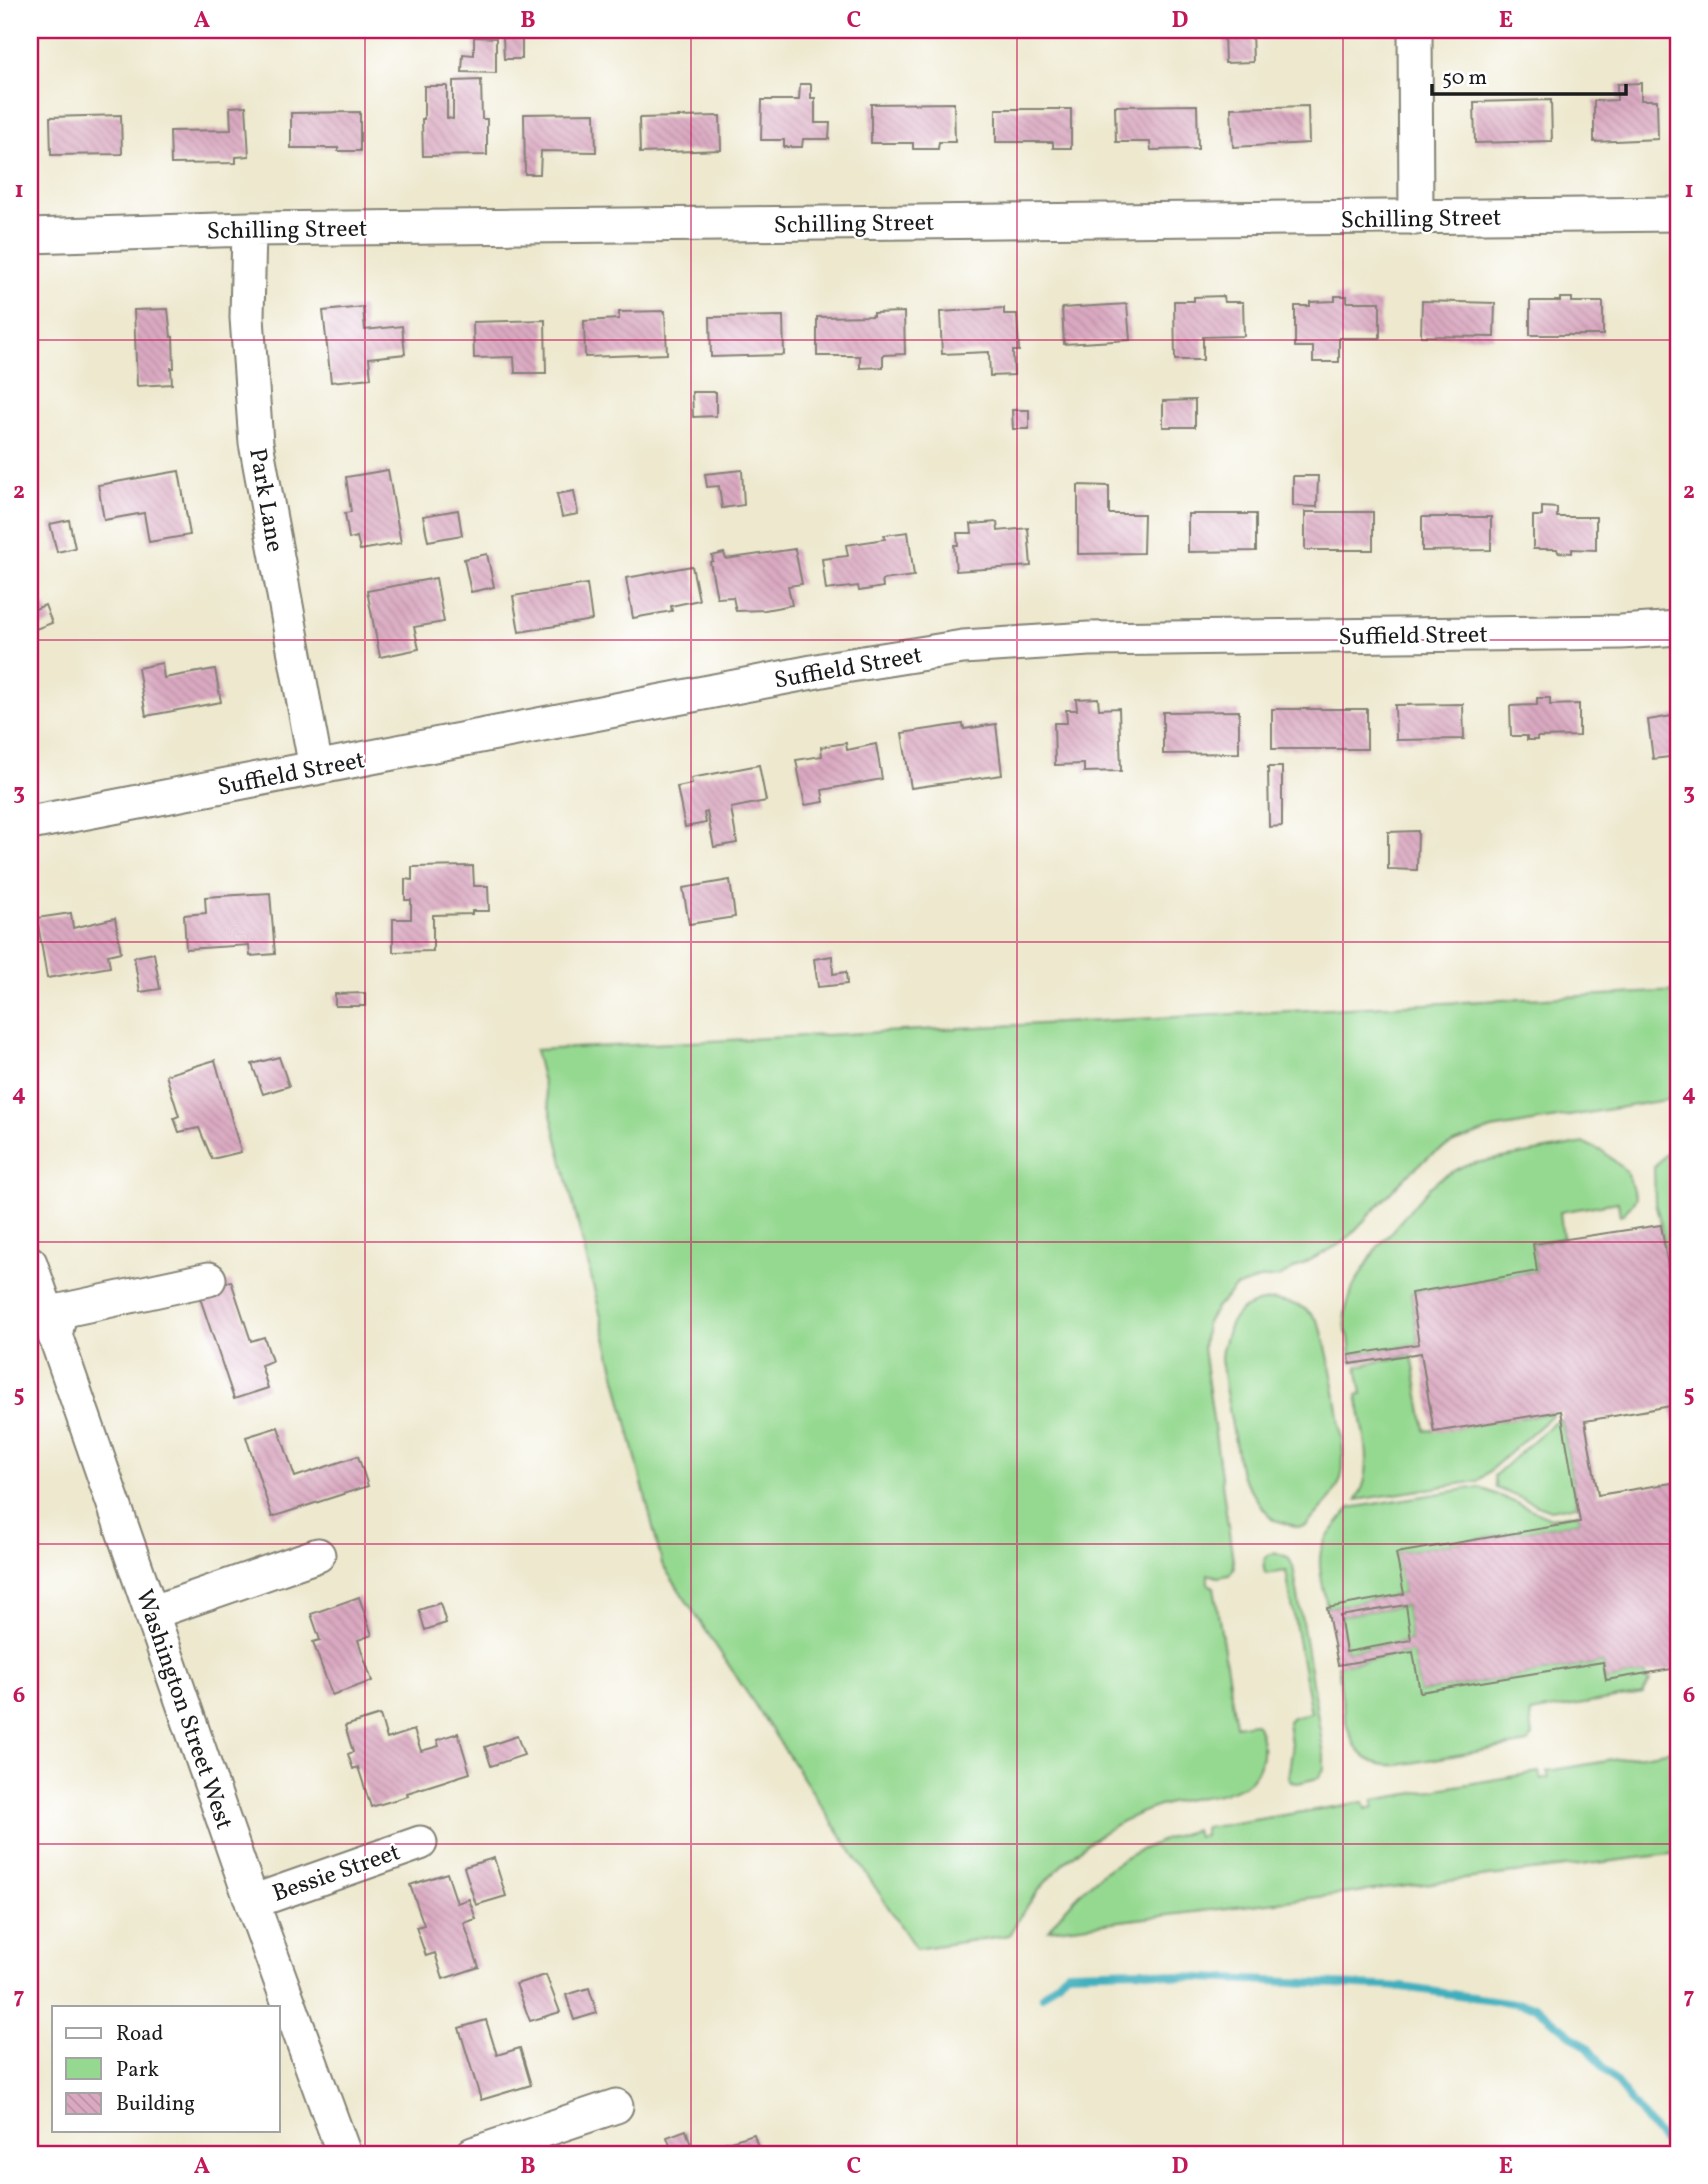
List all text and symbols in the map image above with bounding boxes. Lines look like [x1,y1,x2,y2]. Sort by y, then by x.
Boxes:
text: A [194,5,210,37]
text: B [520,5,536,37]
text: C [847,5,861,37]
text: D [1172,5,1189,37]
text: E [1499,5,1513,37]
scale bar [1432,52,1626,96]
text: 50 m [1442,64,1487,93]
text: 1 [14,175,24,207]
text: 1 [1684,175,1694,207]
street label: Schilling Street [1340,202,1502,238]
street label: Schilling Street [773,207,935,243]
street label: Schilling Street [206,213,368,249]
street label: Park Lane [239,446,291,555]
text: 2 [13,476,25,508]
text: 2 [1683,476,1695,508]
street label: Suffield Street [1338,619,1488,655]
street label: Suffield Street [772,639,925,699]
street label: Suffield Street [215,744,368,806]
text: 3 [13,777,25,809]
text: 3 [1683,777,1695,809]
text: 4 [12,1078,26,1110]
text: 4 [1682,1078,1696,1110]
text: 5 [13,1379,25,1411]
text: 5 [1683,1379,1695,1411]
street label: Washington Street West [126,1585,240,1834]
text: 6 [13,1680,25,1712]
text: 6 [1683,1680,1695,1712]
street label: Bessie Street [268,1836,405,1912]
text: 7 [14,1981,25,2013]
text: 7 [1684,1981,1695,2013]
legend [52,2006,280,2132]
text: Road [116,2020,163,2049]
text: Park [116,2056,159,2085]
text: Building [116,2090,195,2119]
text: A [194,2151,210,2183]
text: B [520,2151,536,2183]
text: C [847,2151,861,2183]
text: D [1172,2151,1189,2183]
text: E [1499,2151,1513,2183]

